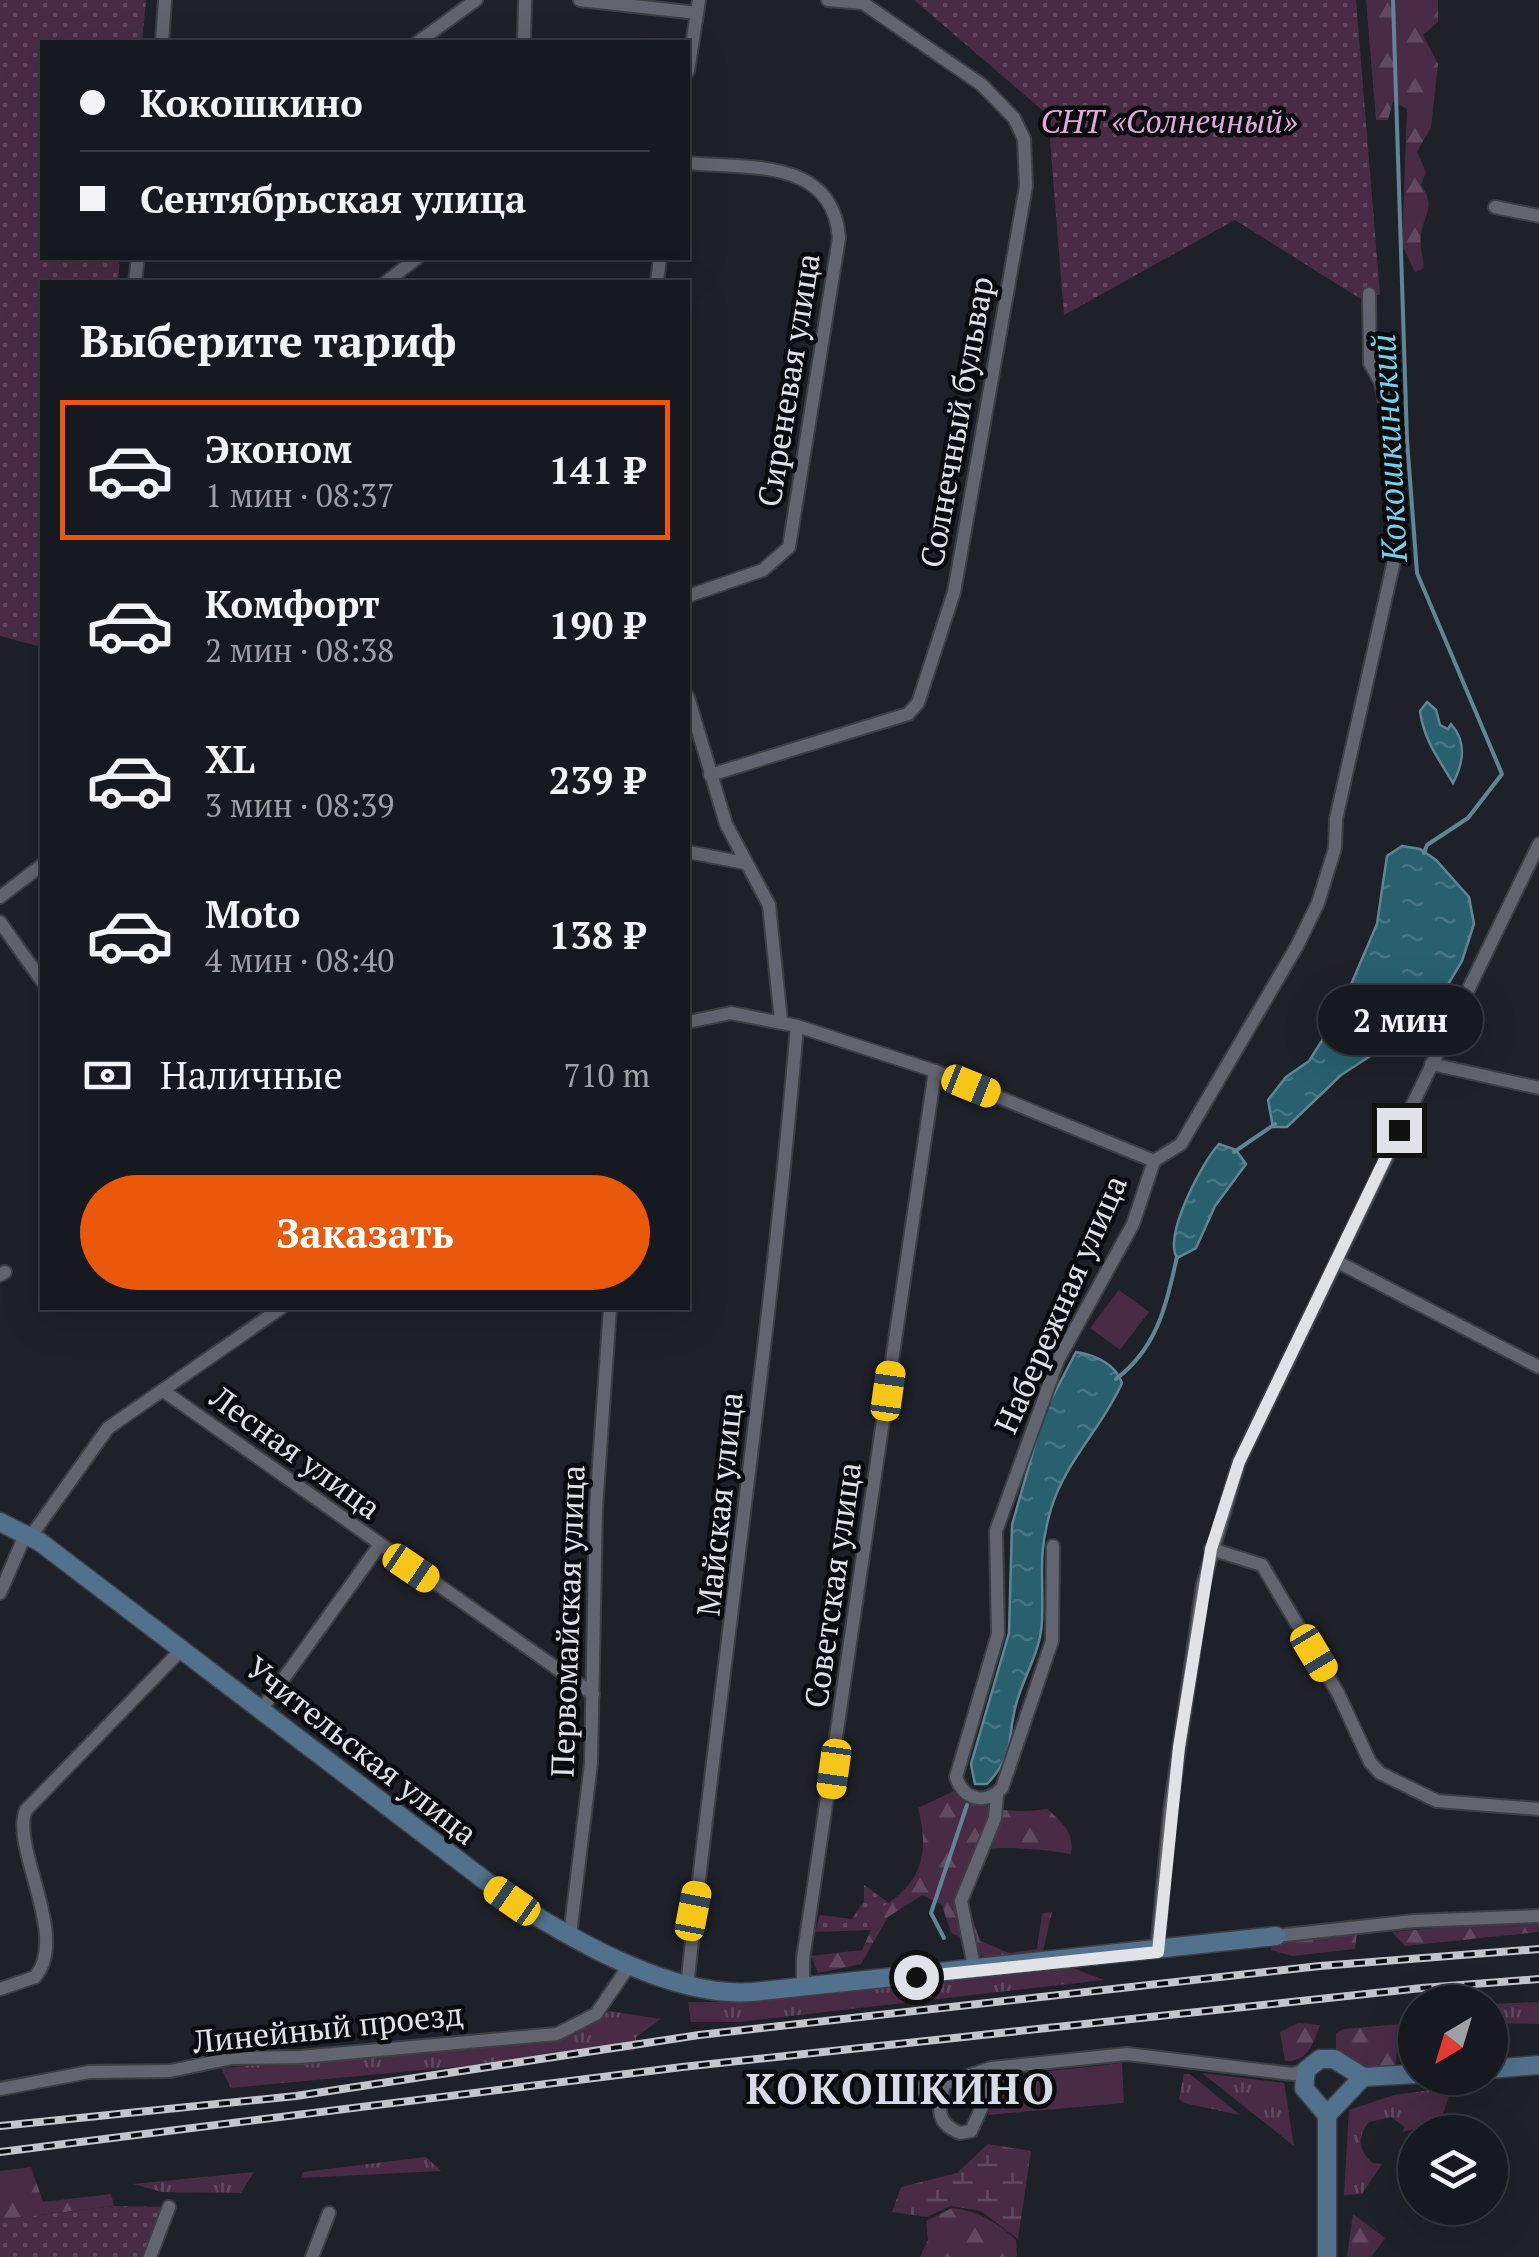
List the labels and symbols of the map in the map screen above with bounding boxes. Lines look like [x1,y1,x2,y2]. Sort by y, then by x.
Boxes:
park label: СНТ «Солнечный» [1040,100,1298,142]
street label: Сиреневая улица [747,250,829,510]
street label: Солнечный бульвар [910,273,1002,571]
water label: Кокошкинский [1359,333,1417,564]
callout: 2 мин [1316,985,1482,1055]
car [938,1061,1004,1111]
route end [1377,1108,1422,1153]
street label: Набережная улица [984,1168,1136,1440]
car [869,1359,907,1423]
street label: Лесная улица [202,1375,390,1528]
street label: Майская улица [686,1390,752,1618]
street label: Советская улица [794,1459,870,1711]
street label: Первомайская улица [541,1464,593,1778]
car [378,1539,444,1597]
car [1286,1620,1342,1686]
street label: Учительская улица [238,1646,486,1854]
car [815,1737,853,1801]
car [479,1872,545,1930]
car [673,1879,713,1943]
route start [894,1955,939,2000]
north arrow [1398,1985,1508,2095]
street label: Линейный проезд [190,1992,465,2062]
district label: КОКОШКИНО [746,2060,1056,2116]

